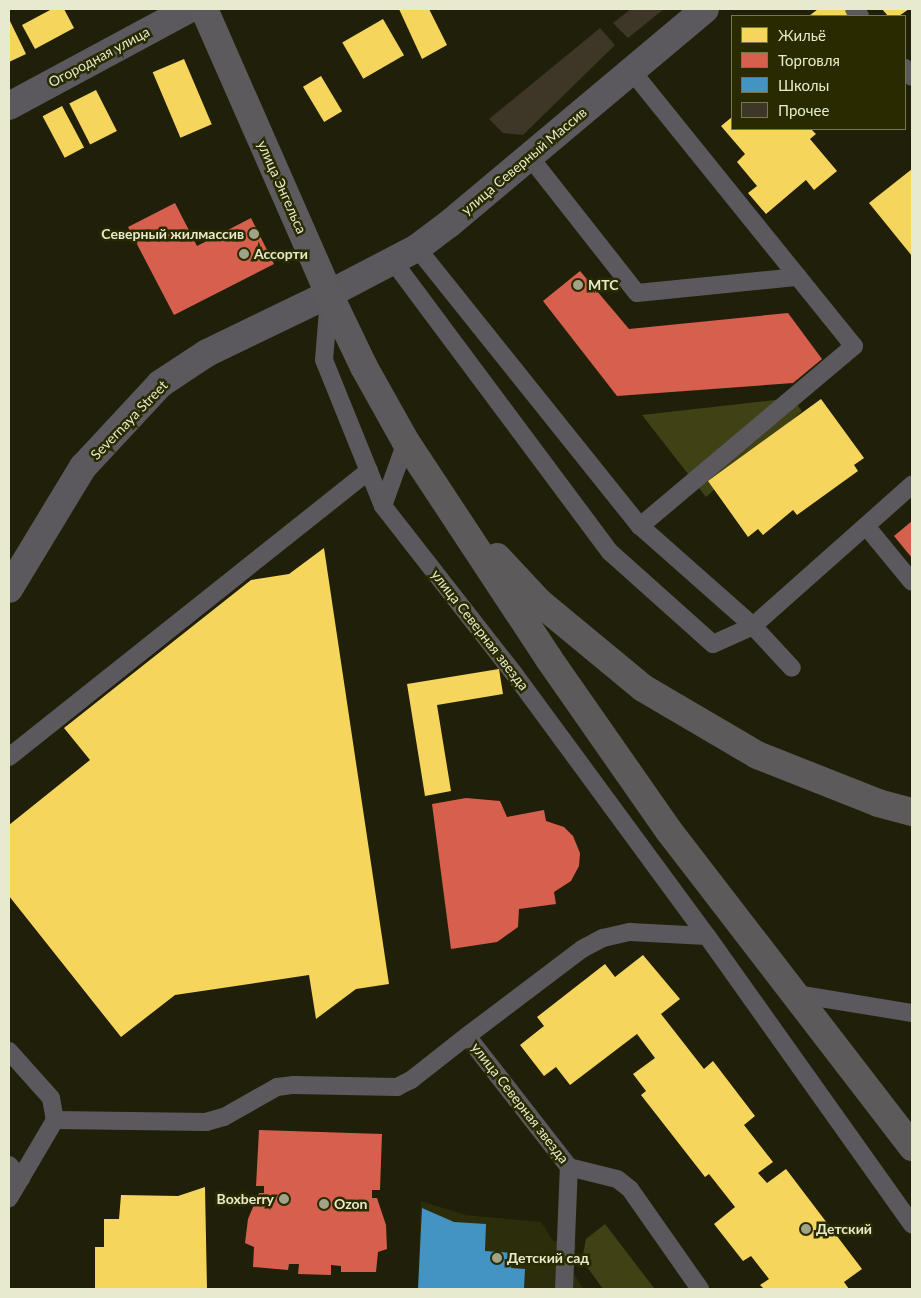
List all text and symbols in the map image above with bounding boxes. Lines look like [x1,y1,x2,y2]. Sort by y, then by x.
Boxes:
legend [731,15,906,130]
street label: Огородная улица [46,23,152,91]
text: Жильё [778,26,826,44]
text: Торговля [778,51,840,69]
text: Школы [778,76,829,94]
text: Прочее [778,101,829,119]
street label: улица Северный Массив [458,104,590,218]
street label: улица Энгельса [254,138,310,236]
place label: Северный жилмассив [101,226,244,242]
marker: Северный жилмассив [248,228,260,240]
place label: Ассорти [254,246,308,262]
marker: Ассорти [238,248,250,260]
place label: МТС [588,277,619,293]
marker: МТС [572,279,584,291]
street label: Severnaya Street [87,377,171,463]
street label: улица Северная звезда [428,566,532,694]
street label: улица Северная звезда [468,1039,572,1167]
place label: Boxberry [217,1191,274,1207]
marker: Boxberry [278,1193,290,1205]
place label: Ozon [334,1196,367,1212]
marker: Ozon [318,1198,330,1210]
place label: Детский [816,1221,872,1237]
marker: Детский [800,1223,812,1235]
place label: Детский сад [507,1250,589,1266]
marker: Детский сад [491,1252,503,1264]

